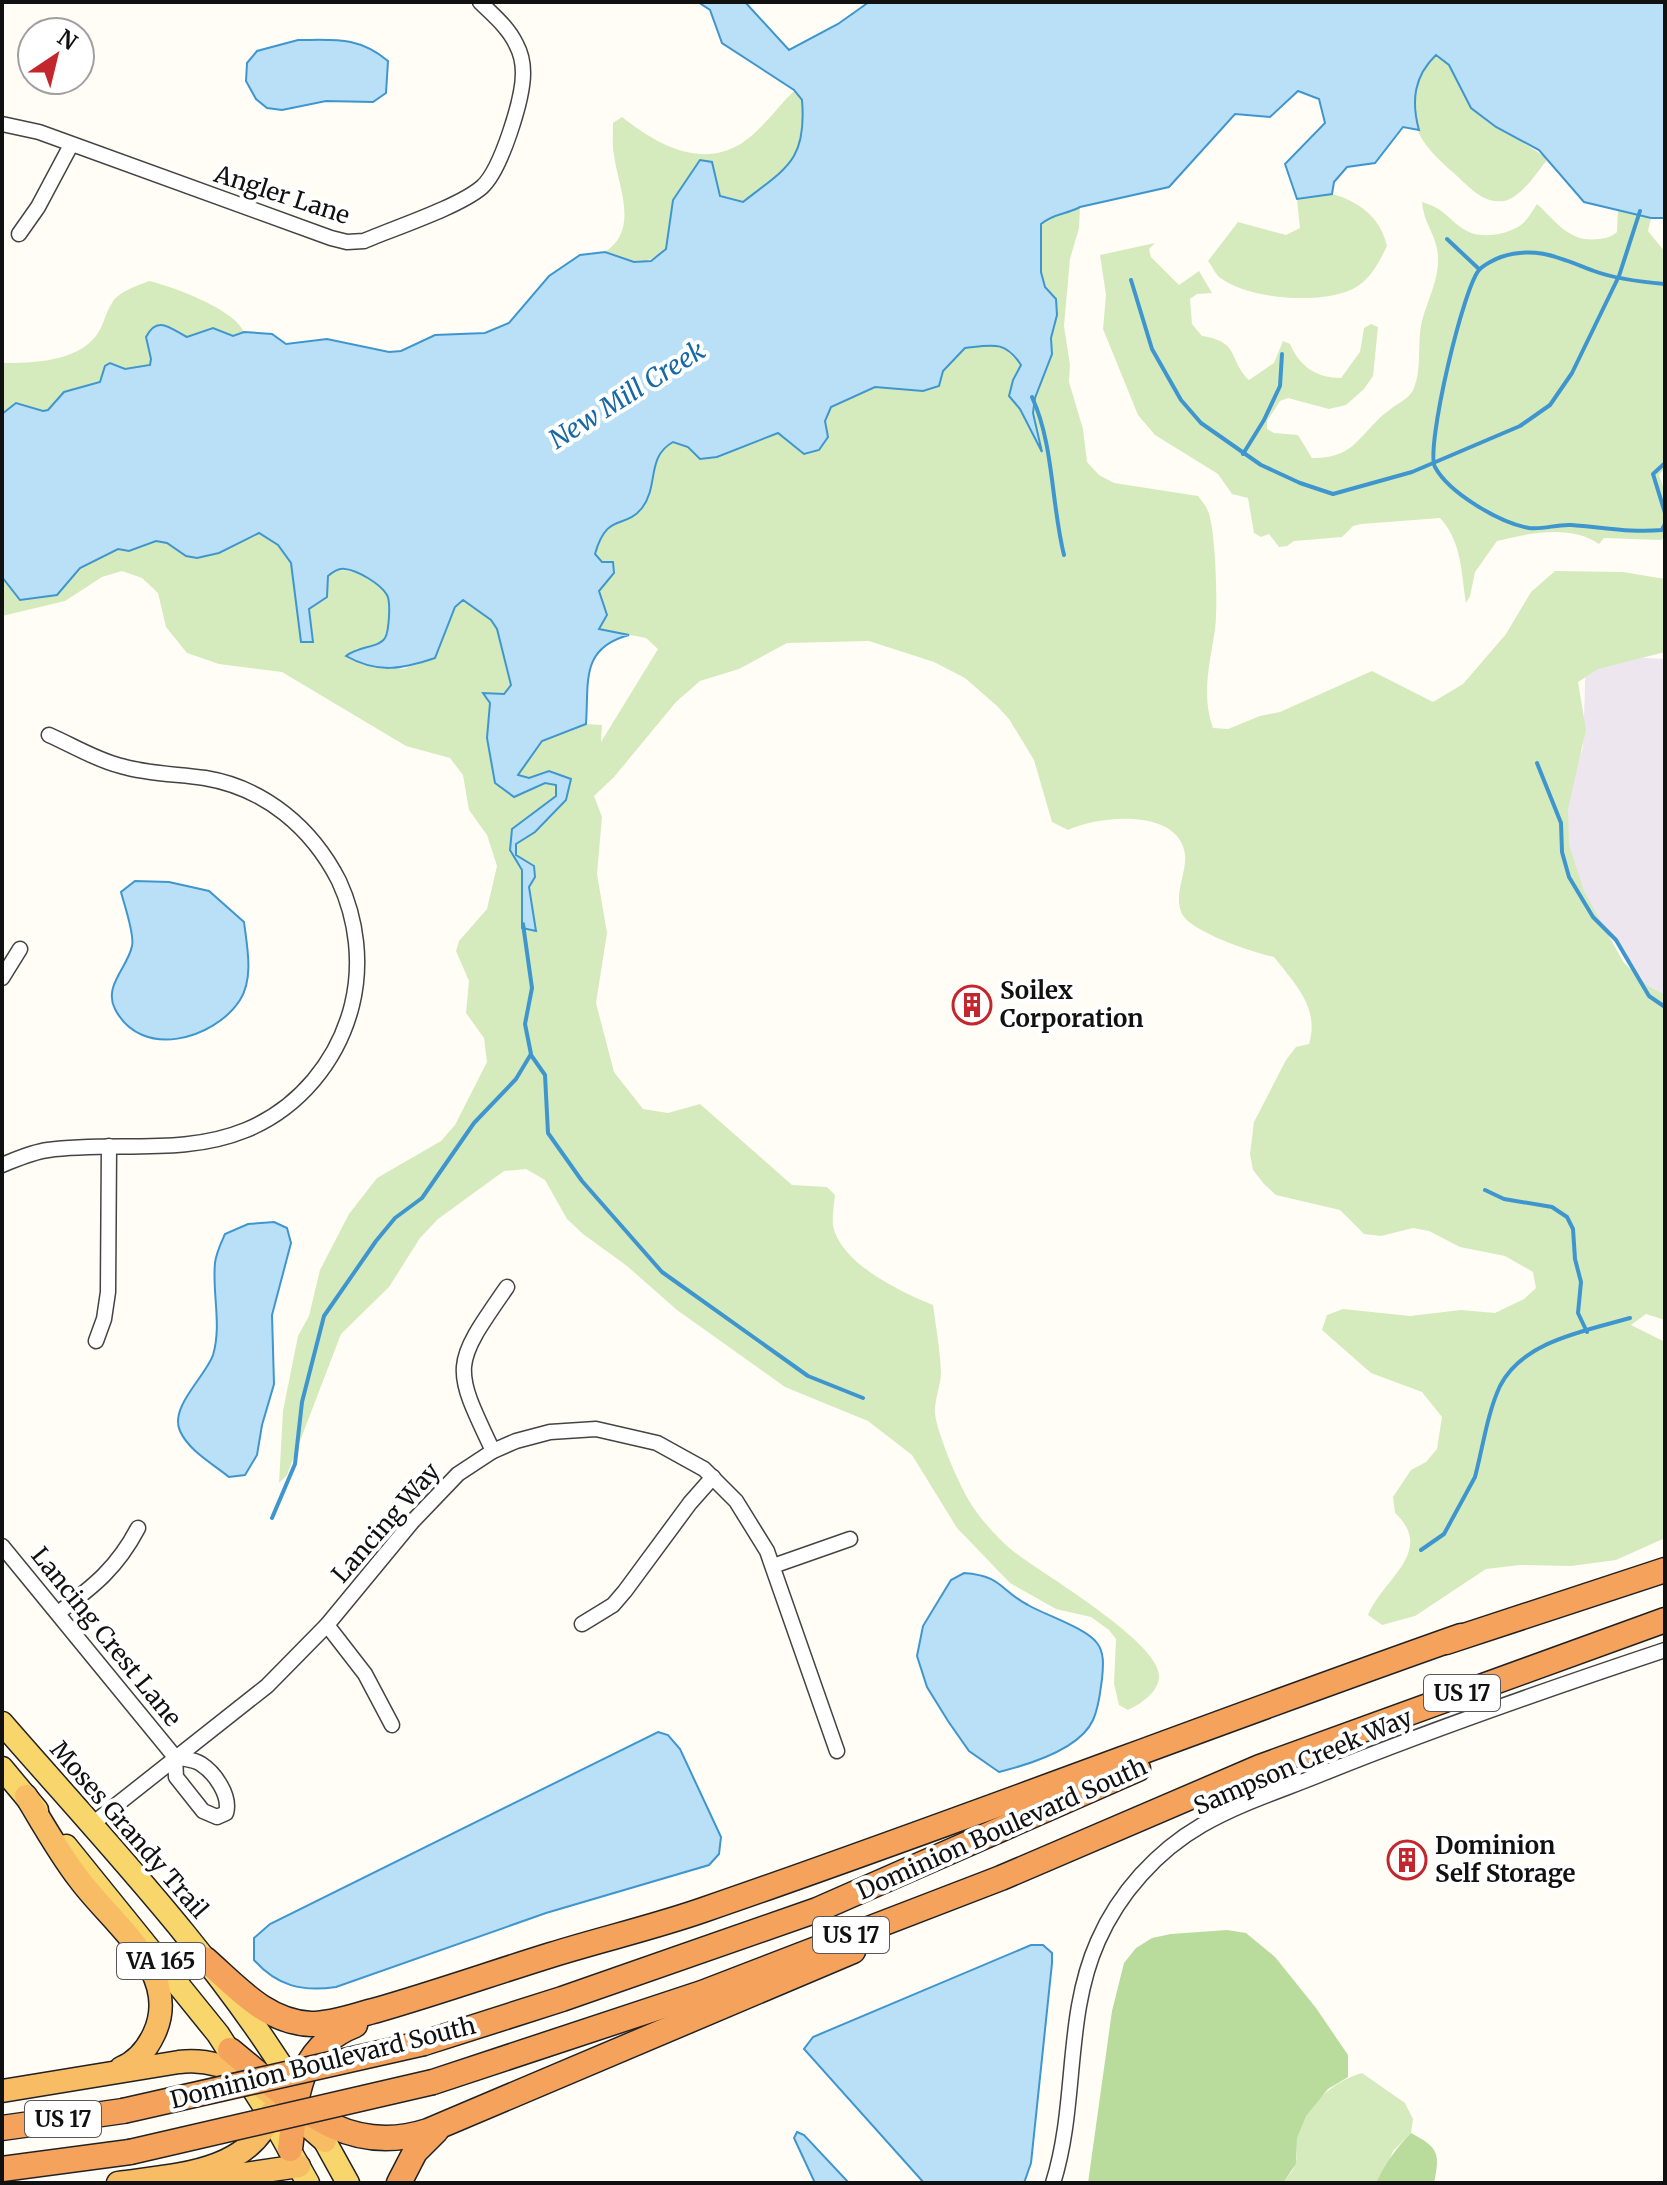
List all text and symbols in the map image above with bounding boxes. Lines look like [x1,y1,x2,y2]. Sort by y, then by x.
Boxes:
north arrow [16,16,96,96]
text: N [52,23,83,56]
street label: Angler Lane [210,158,354,231]
water label: New Mill Creek [543,333,711,456]
place label: Soilex Corporation [1000,975,1144,1034]
building icon: Soilex Corporation [951,984,993,1026]
street label: Lancing Way [325,1456,446,1589]
street label: Lancing Crest Lane [24,1541,188,1733]
road number: US 17 [1424,1675,1500,1711]
street label: Sampson Creek Way [1189,1701,1417,1822]
street label: Moses Grandy Trail [44,1735,215,1925]
street label: Dominion Boulevard South [852,1750,1152,1907]
place label: Dominion Self Storage [1435,1830,1575,1889]
building icon: Dominion Self Storage [1386,1839,1428,1881]
road number: US 17 [813,1917,889,1953]
road number: VA 165 [117,1943,205,1979]
street label: Dominion Boulevard South [167,2009,479,2116]
road number: US 17 [25,2101,101,2137]

